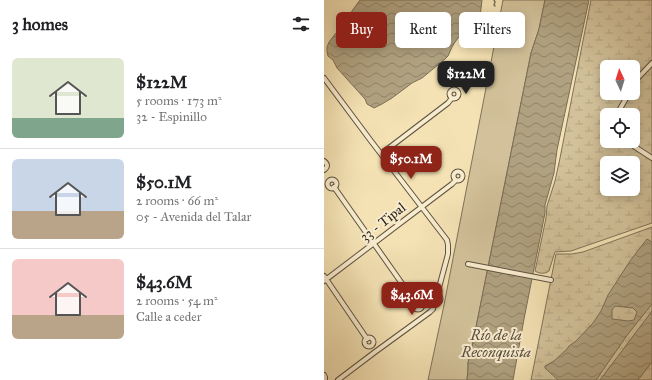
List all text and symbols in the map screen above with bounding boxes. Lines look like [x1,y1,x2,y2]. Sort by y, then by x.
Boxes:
chip: Buy [336,12,387,48]
chip: Rent [395,12,451,48]
chip: Filters [459,12,525,48]
icon: filters [290,13,312,35]
text: 3 homes [12,14,68,35]
north arrow [600,60,640,100]
map controls [600,60,640,196]
pin: $122M [438,61,494,95]
text: $122M [446,66,486,82]
text: $122M [136,72,187,93]
icon: home [44,74,92,122]
text: 5 rooms · 173 m² [136,93,222,109]
button: locate [600,108,640,148]
text: 32 - Espinillo [136,109,207,125]
pin: $50.1M [378,146,444,180]
text: $50.1M [390,151,432,167]
button: layers [600,156,640,196]
text: $50.1M [136,172,192,193]
icon: home [44,175,92,223]
text: 2 rooms · 66 m² [136,193,218,209]
street label: 33 - Tipal [357,199,409,245]
text: 05 - Avenida del Talar [136,209,251,225]
text: $43.6M [136,272,192,293]
icon: home [44,275,92,323]
pin: $43.6M [379,282,445,316]
text: $43.6M [390,287,434,303]
text: 2 rooms · 54 m² [136,293,218,309]
text: Calle a ceder [136,309,202,325]
water label: Río de la Reconquista [460,326,531,361]

